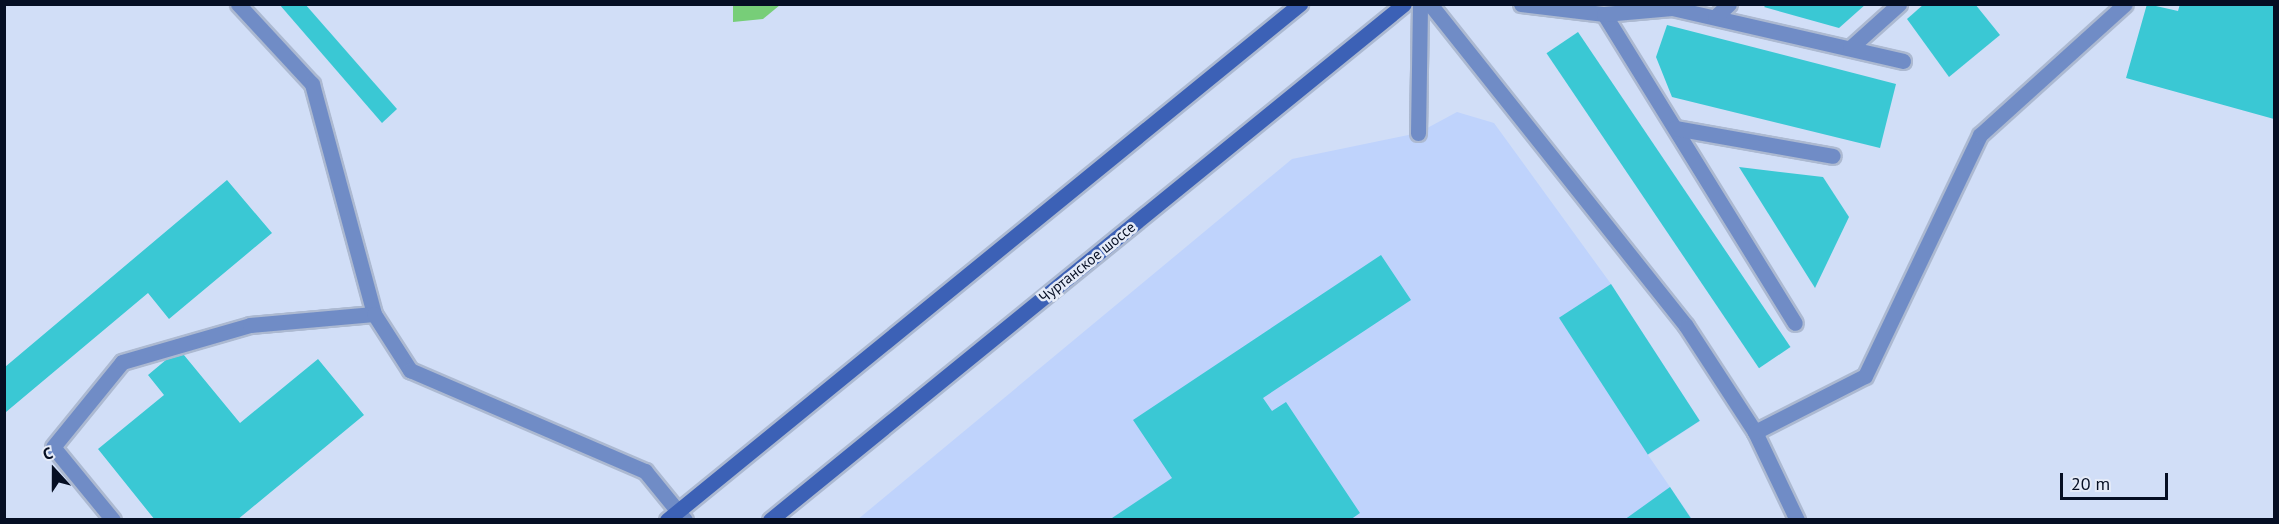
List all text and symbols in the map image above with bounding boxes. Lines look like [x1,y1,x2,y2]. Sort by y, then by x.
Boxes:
street label: Чуртанское шоссе [1035,218,1139,306]
north arrow [24,440,84,500]
text: С [40,442,55,464]
scale bar [2063,461,2171,499]
text: 20 m [2071,472,2110,495]

